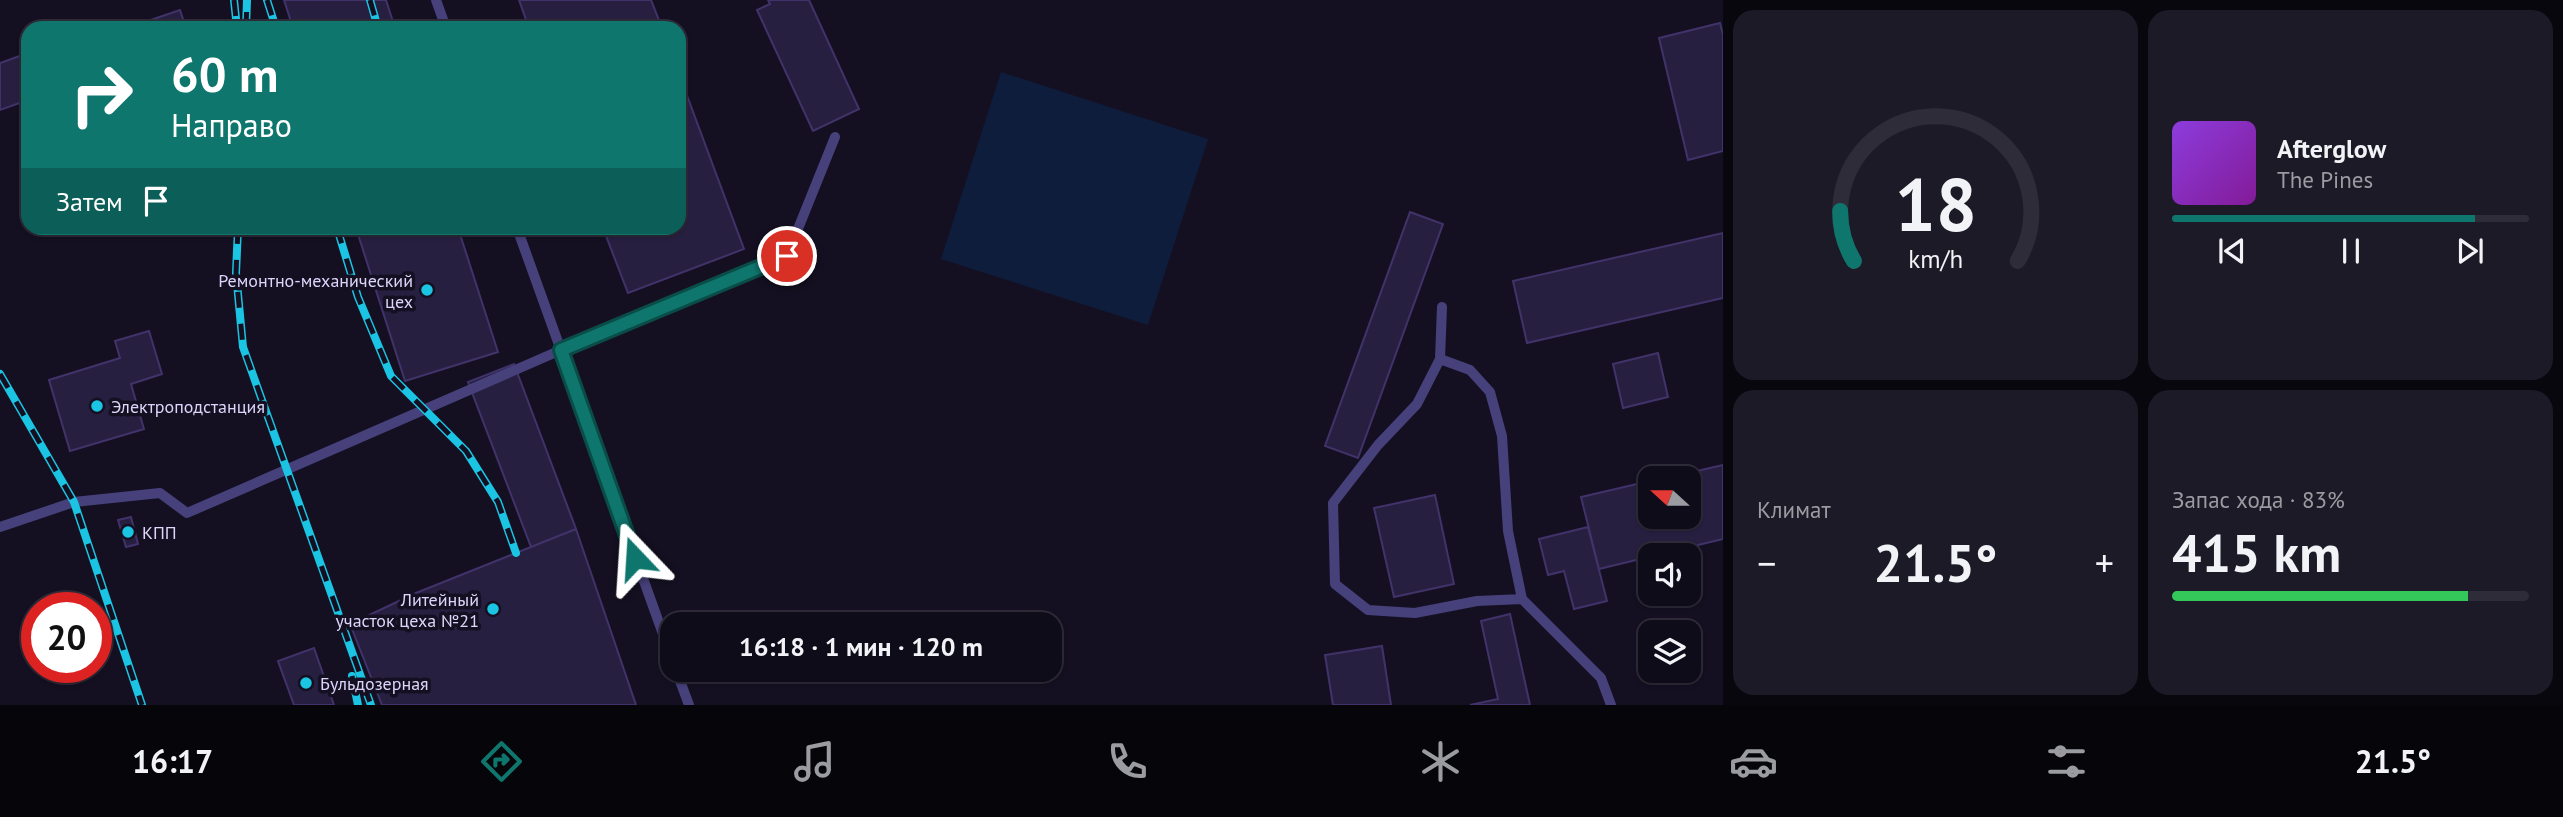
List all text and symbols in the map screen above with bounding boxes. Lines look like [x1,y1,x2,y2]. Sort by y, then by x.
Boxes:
text: 60 m [171,42,278,106]
icon: right [56,49,147,140]
text: Направо [171,104,292,146]
text: Afterglow [2277,132,2386,165]
text: 18 [1894,158,1977,252]
text: The Pines [2277,165,2373,194]
icon: arrive [137,182,175,220]
text: Затем [56,185,123,218]
pin [757,226,817,286]
icon: previous [2213,232,2251,270]
icon: pause [2332,232,2370,270]
icon: next [2451,232,2489,270]
icon: arrive [768,237,806,275]
text: km/h [1908,243,1963,275]
place label: Ремонтно-механический цех [218,269,413,313]
marker: Ремонтно-механический цех [419,282,435,298]
place label: Электроподстанция [111,395,265,418]
marker: Электроподстанция [89,398,105,414]
north arrow [1638,466,1701,528]
map controls [1638,466,1701,683]
text: Запас хода · 83% [2172,485,2345,514]
text: Климат [1757,495,1831,524]
text: 415 km [2172,519,2341,586]
place label: КПП [142,521,177,544]
position arrow [598,521,672,595]
marker: КПП [120,524,136,540]
text: 21.5° [1874,529,1997,596]
text: − [1757,538,1776,587]
text: + [2095,538,2114,587]
button: sound [1638,543,1701,606]
place label: Литейный участок цеха №21 [335,588,479,632]
speed limit sign: 20 [21,592,112,683]
marker: Литейный участок цеха №21 [485,601,501,617]
button: layers [1638,620,1701,683]
text: 16:18 · 1 мин · 120 m [739,630,983,663]
place label: Бульдозерная [320,672,429,695]
marker: Бульдозерная [298,675,314,691]
icon: directions [477,737,526,786]
icon: music [790,737,839,786]
icon: phone [1103,737,1152,786]
icon: climate [1416,737,1465,786]
icon: car [1729,737,1778,786]
icon: filters [2042,737,2091,786]
text: 16:17 [132,740,213,782]
text: 21.5° [2355,740,2431,782]

